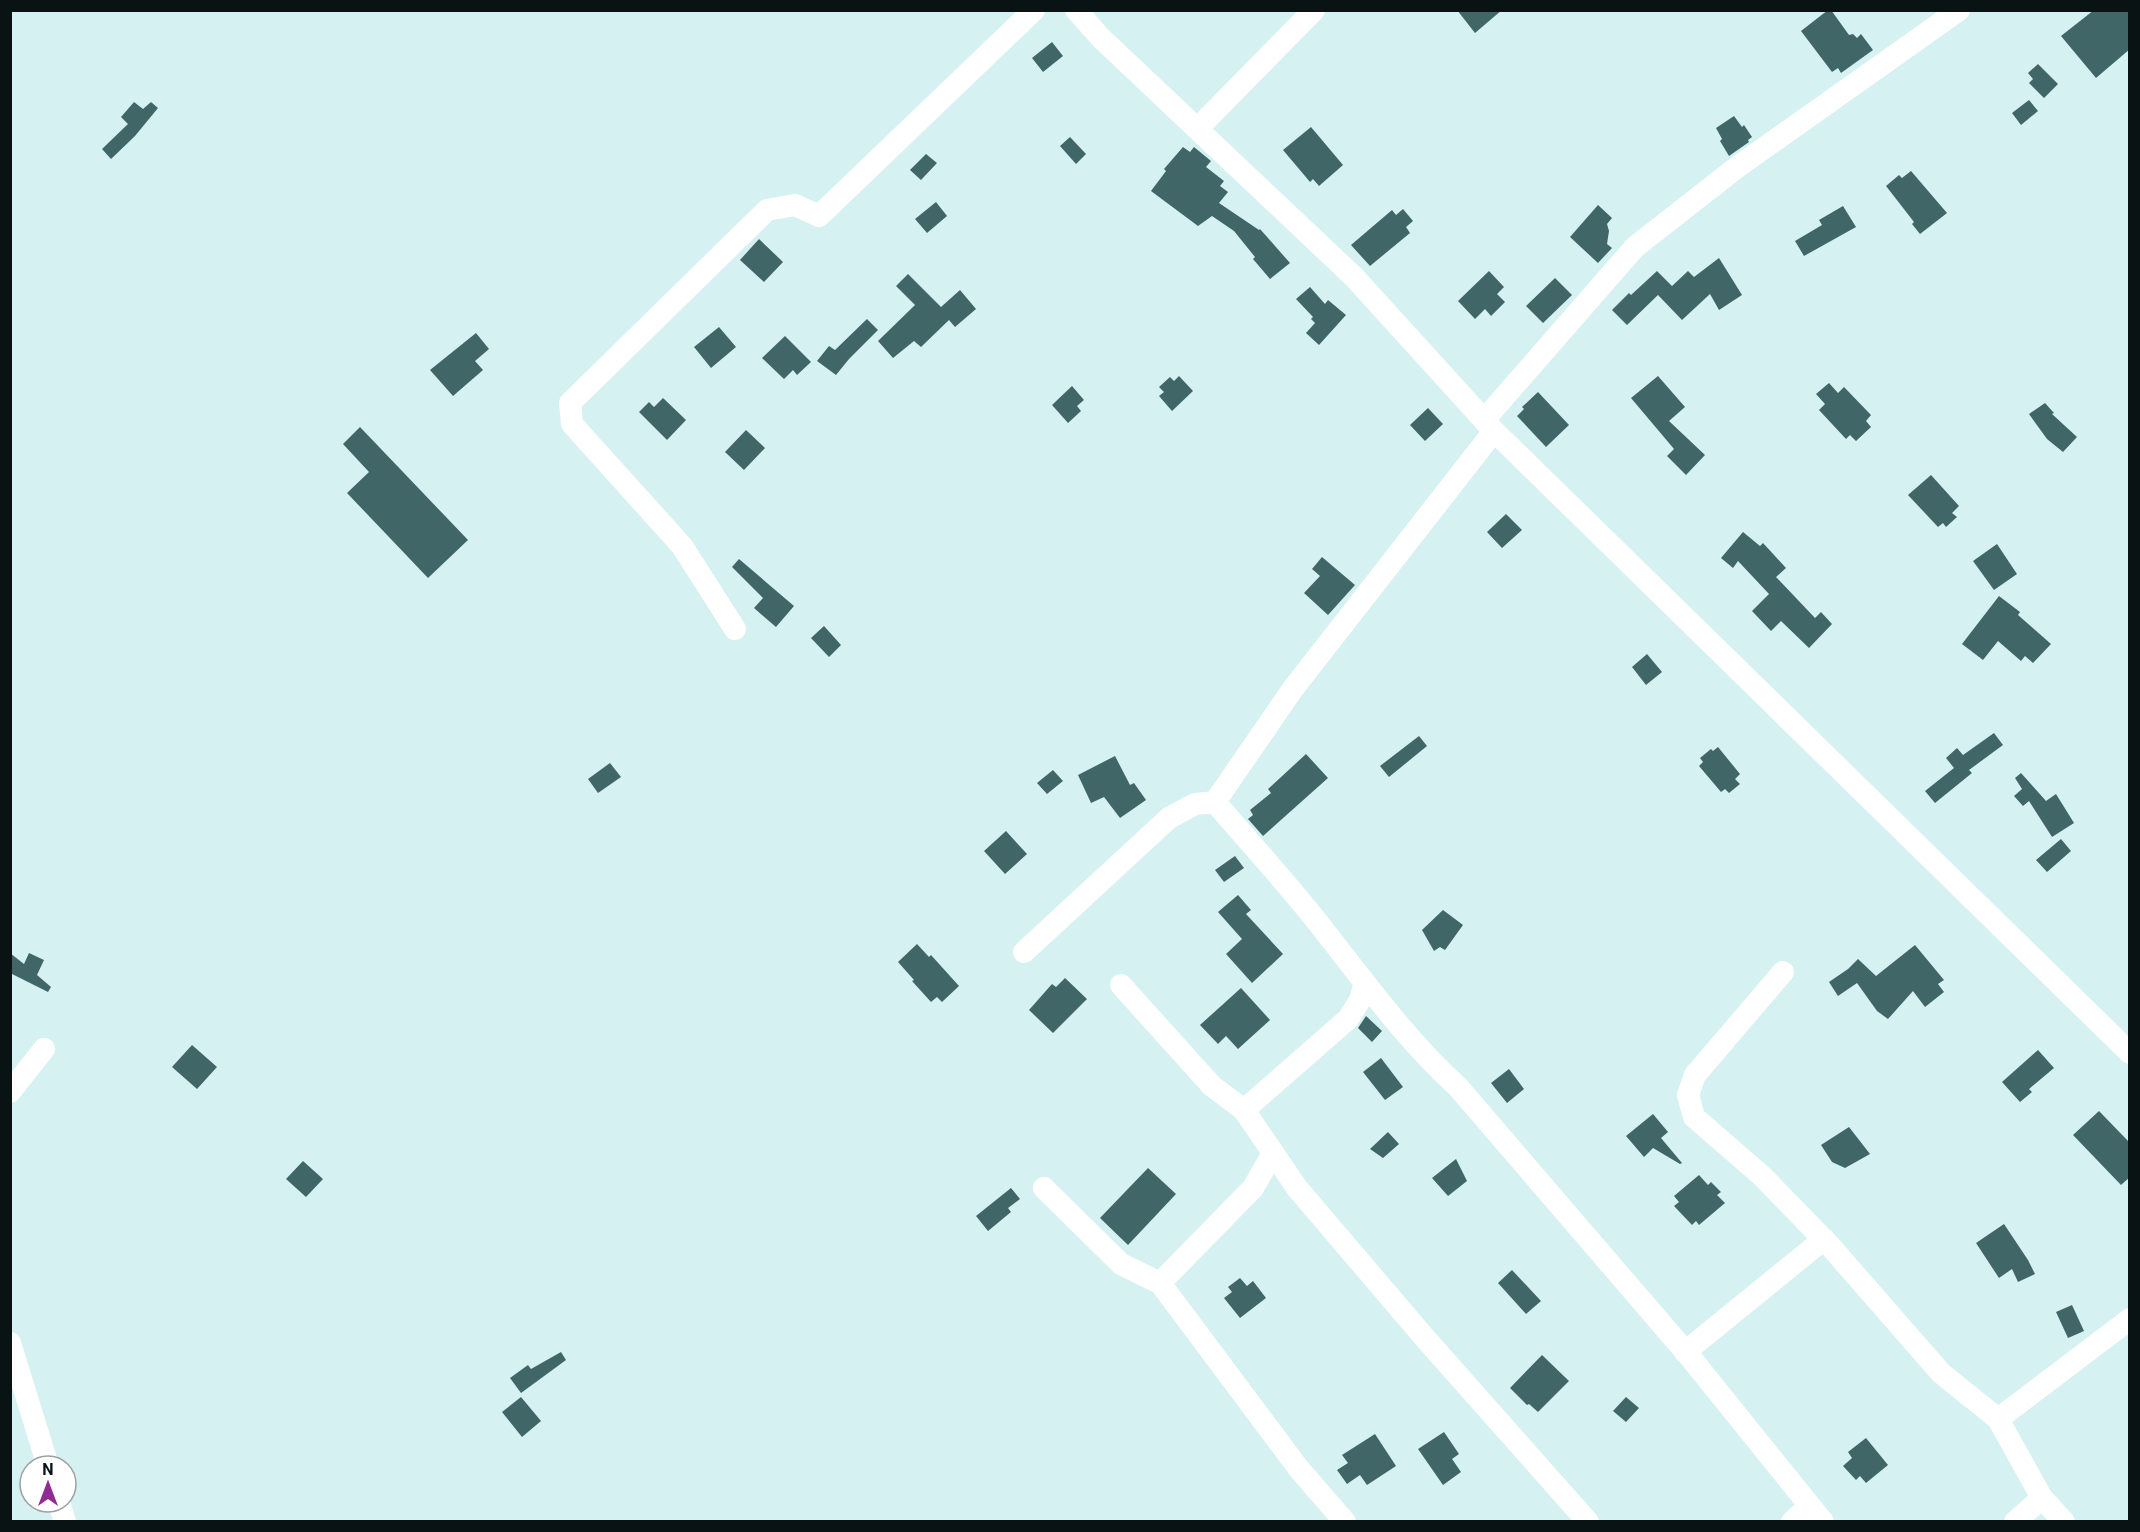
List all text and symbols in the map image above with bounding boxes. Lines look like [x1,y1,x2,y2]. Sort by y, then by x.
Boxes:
north arrow [18,1454,78,1514]
text: N [42,1460,54,1479]

